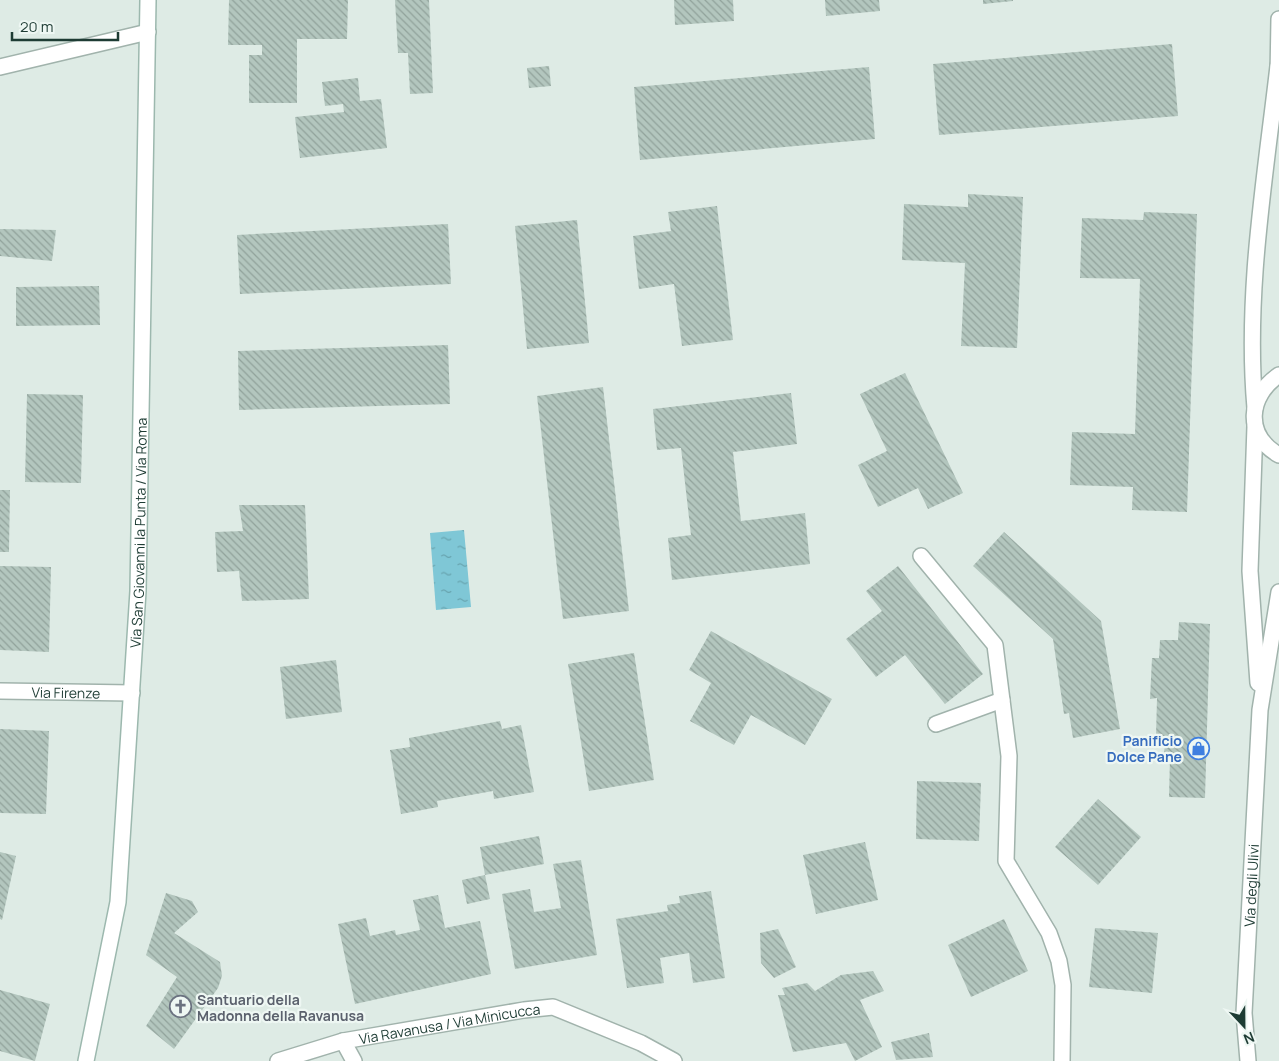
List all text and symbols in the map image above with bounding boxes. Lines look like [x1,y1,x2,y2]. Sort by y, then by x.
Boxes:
scale bar [12,10,119,42]
text: 20 m [20,16,53,37]
street label: Via San Giovanni la Punta / Via Roma [125,418,150,648]
street label: Via Firenze [32,682,100,702]
place label: Panificio Dolce Pane [1107,731,1182,766]
shop icon: Panificio Dolce Pane [1186,736,1210,760]
street label: Via degli Ulivi [1239,843,1262,927]
place label: Santuario della Madonna della Ravanusa [197,990,364,1025]
church icon: Santuario della Madonna della Ravanusa [169,995,193,1019]
street label: Via Ravanusa / Via Minicucca [357,999,541,1048]
north arrow [1219,1001,1269,1051]
text: N [1241,1028,1257,1049]

